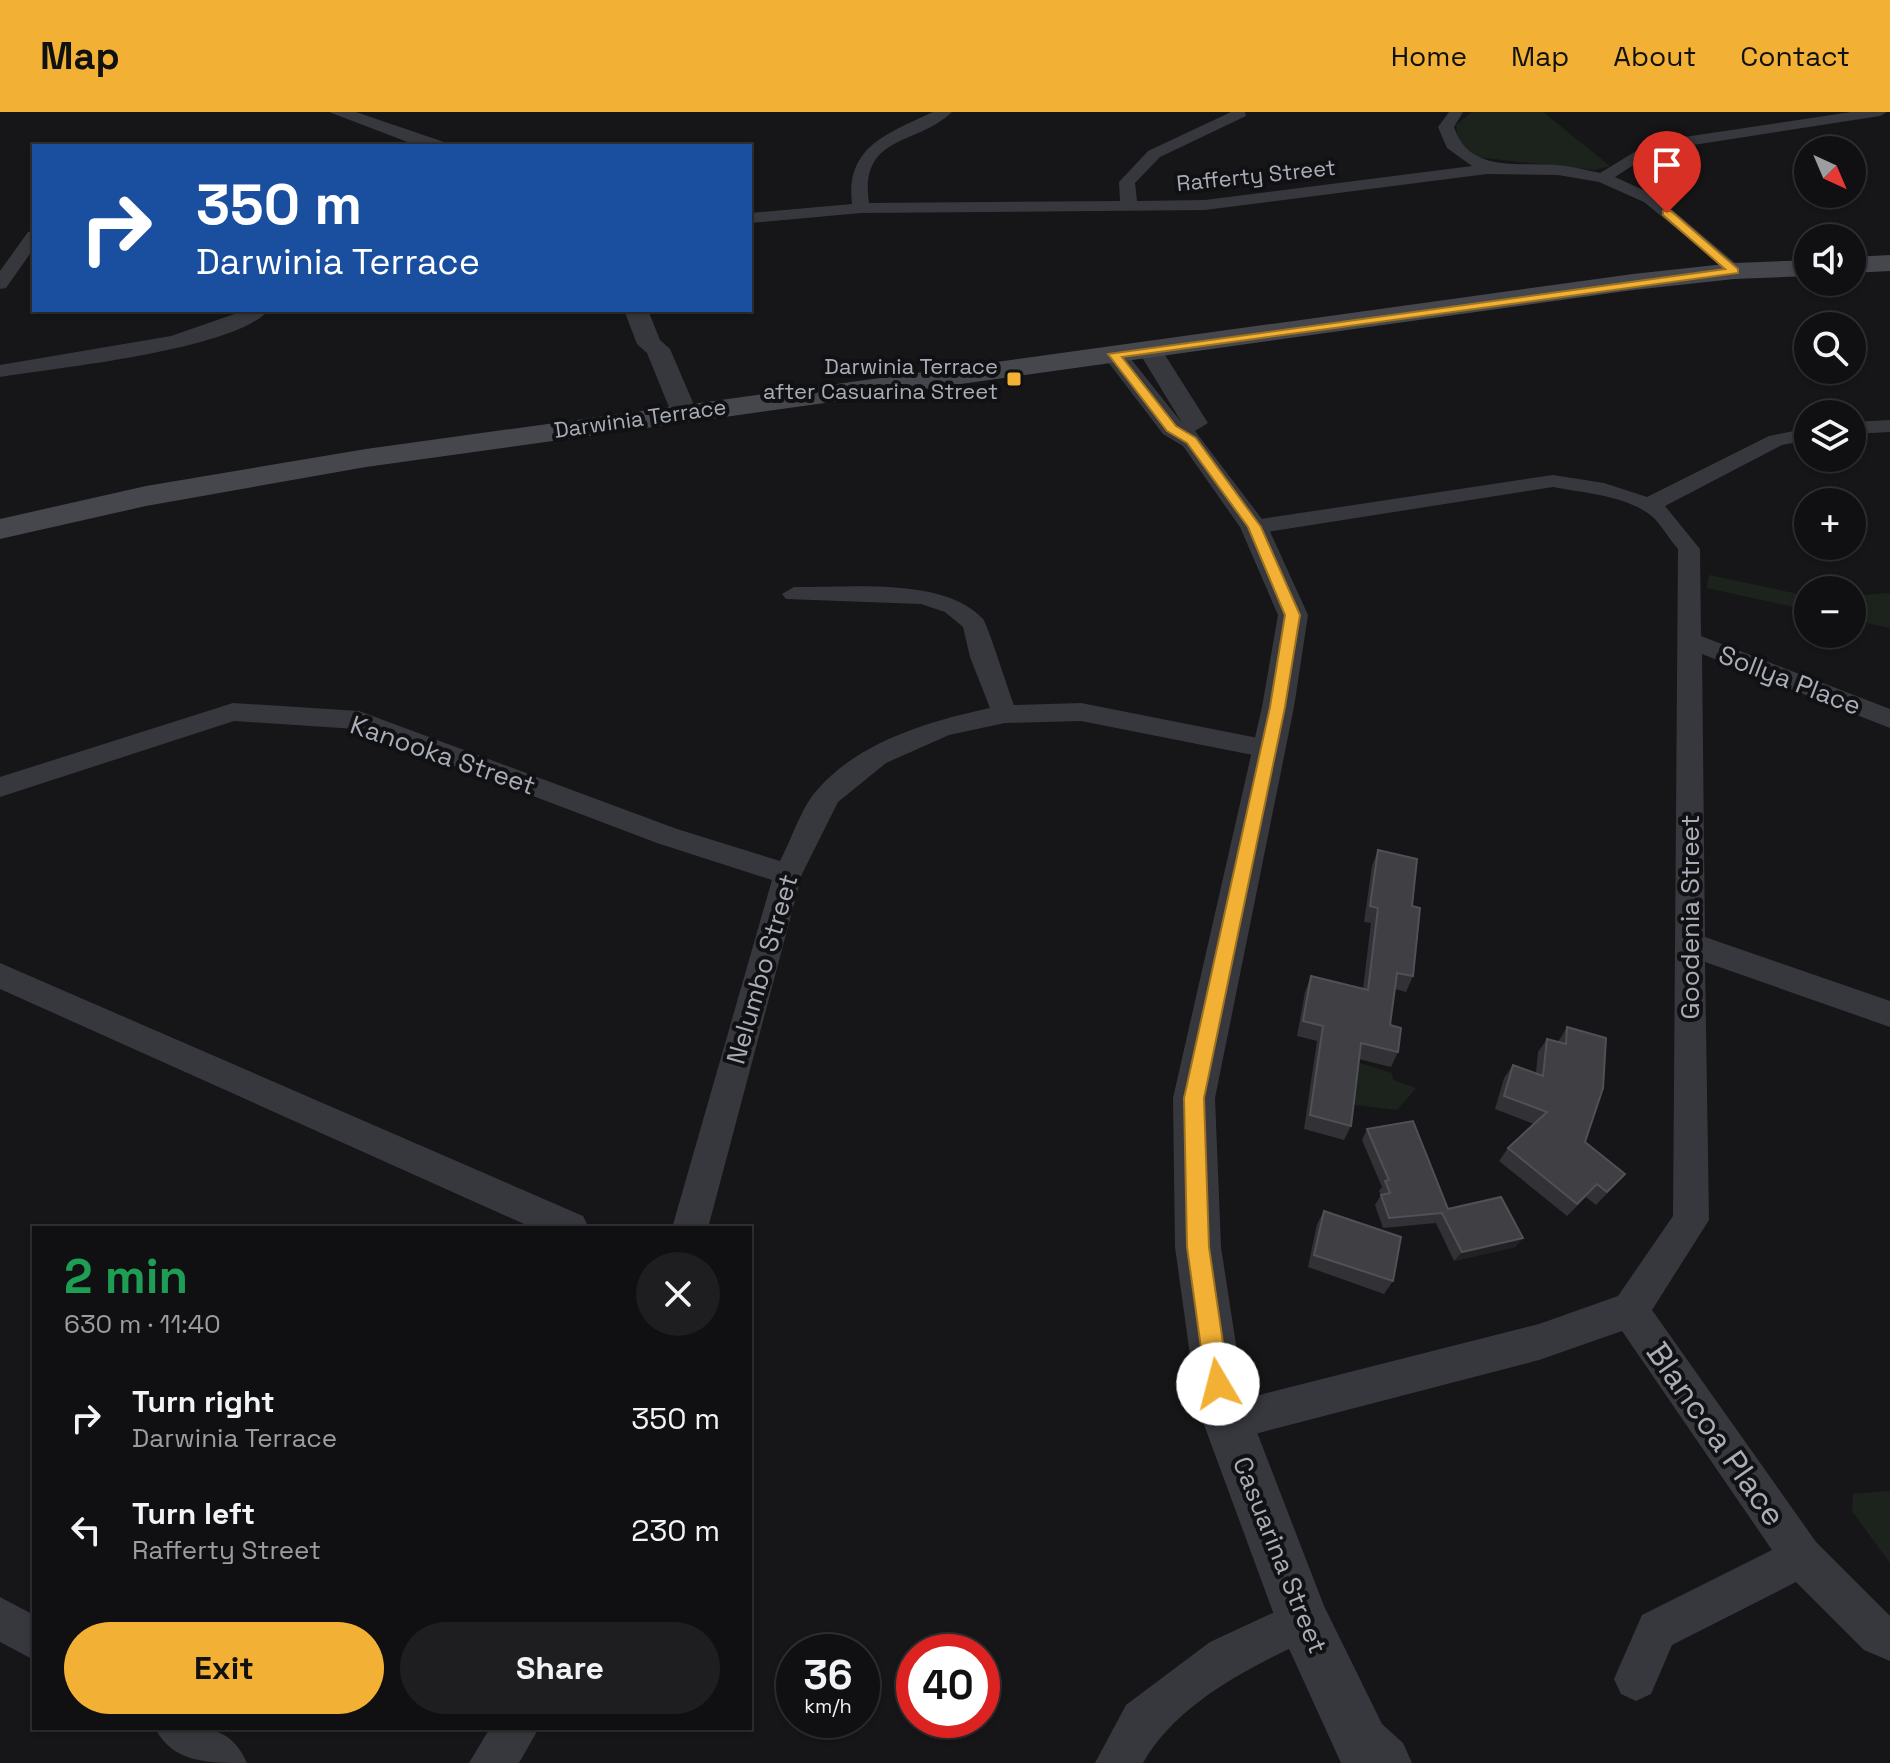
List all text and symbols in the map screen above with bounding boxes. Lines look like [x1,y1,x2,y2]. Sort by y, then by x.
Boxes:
text: Map [40,32,120,80]
text: Home [1391,38,1467,74]
text: Map [1511,38,1569,74]
text: About [1613,38,1696,74]
text: Contact [1740,38,1850,74]
pin [1633,131,1701,213]
north arrow [1794,136,1866,208]
map controls [1794,136,1866,648]
icon: arrive [1645,143,1689,187]
street label: Rafferty Street [1175,153,1337,197]
text: 350 m [196,169,362,240]
icon: right [64,176,168,280]
button: sound [1794,224,1866,296]
text: Darwinia Terrace [196,239,480,285]
button: search [1794,312,1866,384]
place label: Darwinia Terrace after Casuarina Street [763,352,998,405]
marker: Darwinia Terrace after Casuarina Street [1005,370,1023,388]
street label: Darwinia Terrace [552,392,728,444]
button: layers [1794,400,1866,472]
button: + [1794,488,1866,560]
button: − [1794,576,1866,648]
street label: Sollya Place [1714,637,1866,723]
street label: Kanooka Street [346,707,540,803]
street label: Goodenia Street [1673,815,1707,1019]
street label: Nelumbo Street [719,870,805,1068]
text: 2 min [64,1246,188,1307]
button: close [636,1252,720,1336]
text: 630 m · 11:40 [64,1307,221,1341]
street label: Blancoa Place [1638,1334,1794,1534]
position arrow [1176,1342,1260,1426]
text: Turn right [132,1382,275,1421]
icon: right [64,1396,108,1440]
text: 350 m [631,1399,720,1438]
text: Darwinia Terrace [132,1421,337,1455]
street label: Casuarina Street [1225,1452,1335,1658]
text: Turn left [132,1494,255,1533]
icon: left [64,1508,108,1552]
text: 230 m [631,1511,720,1550]
text: Rafferty Street [132,1533,321,1567]
button: Exit [64,1622,384,1714]
button: Share [400,1622,720,1714]
speed limit sign: 40 [896,1634,1000,1738]
text: 36 [803,1650,853,1701]
text: km/h [804,1693,852,1719]

